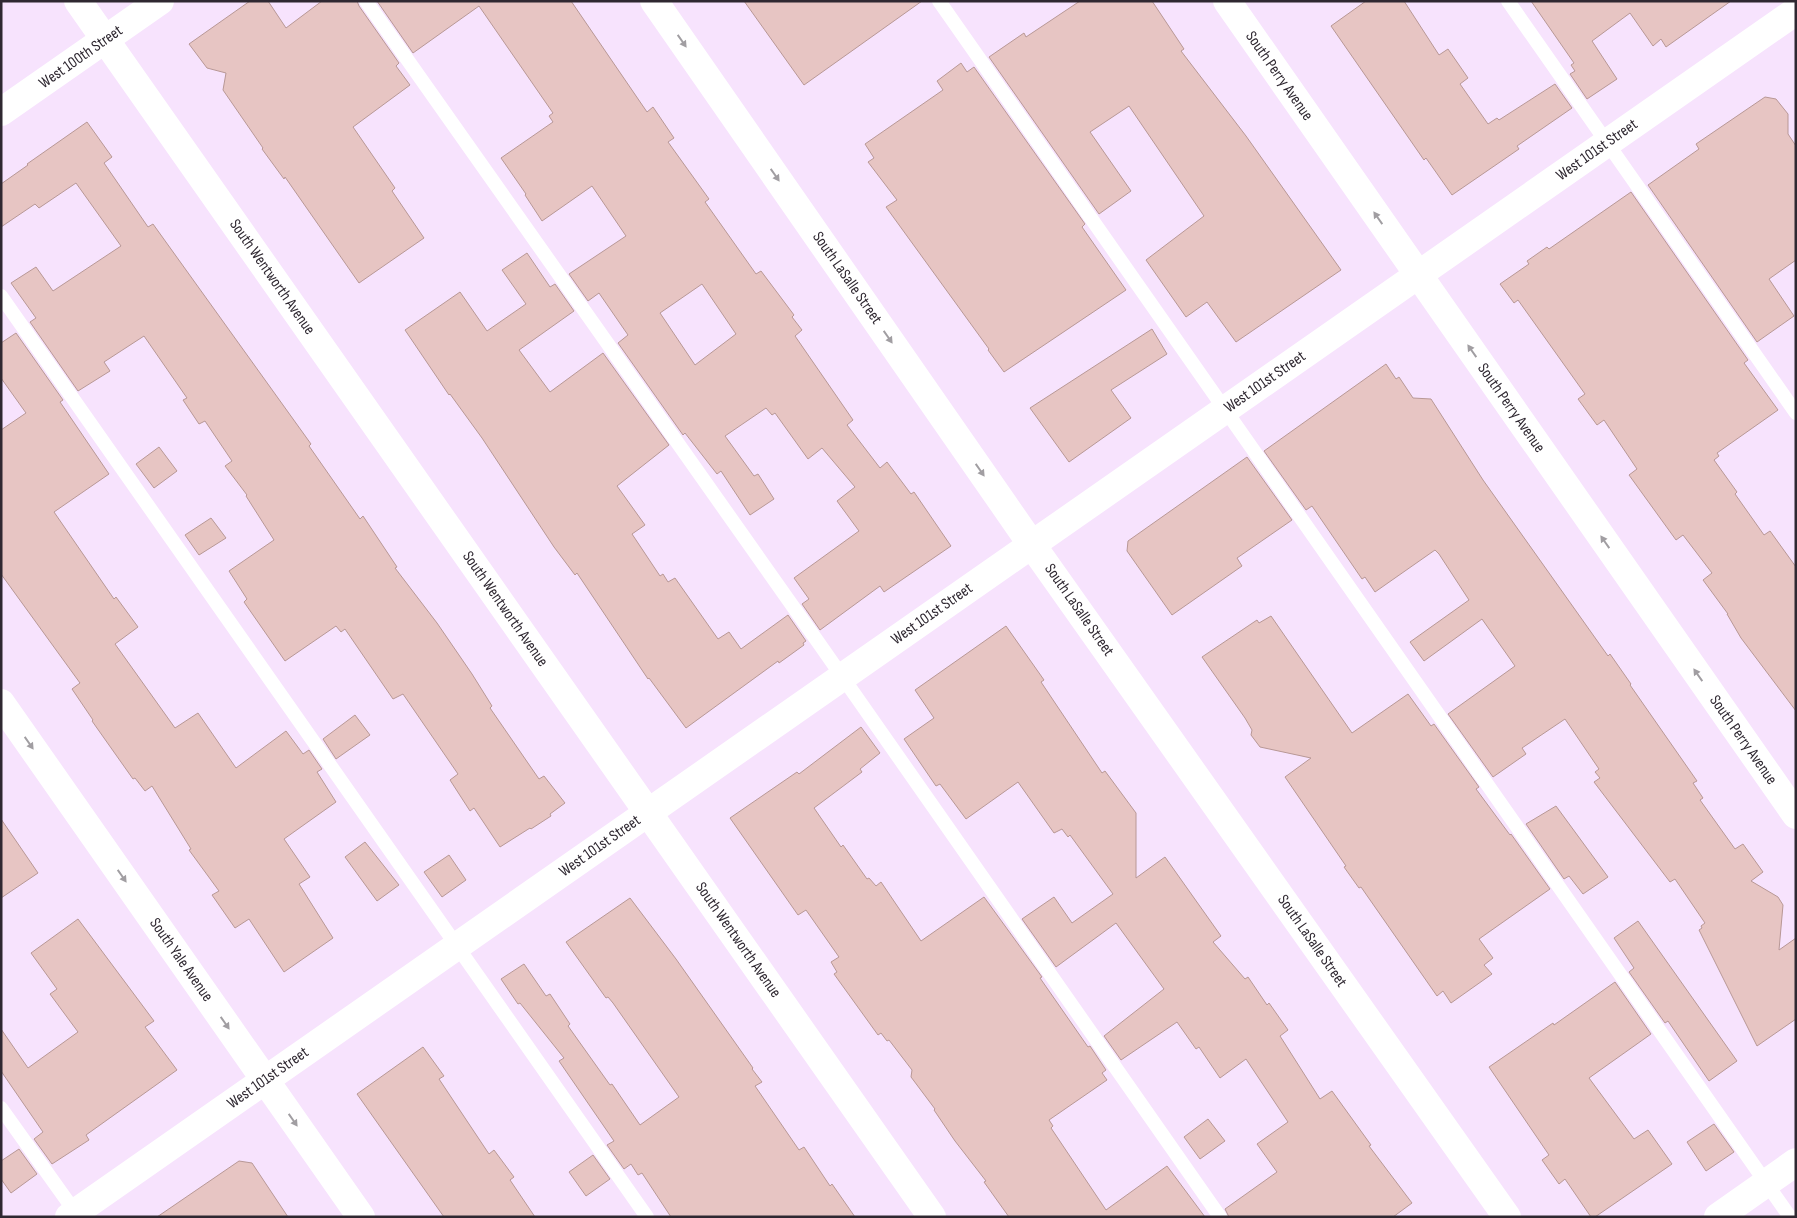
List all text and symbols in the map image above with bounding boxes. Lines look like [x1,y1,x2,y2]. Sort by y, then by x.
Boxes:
street label: West 100th Street [36,21,127,93]
street label: South Perry Avenue [1241,28,1317,124]
one-way arrow [677,34,687,48]
street label: West 101st Street [1553,115,1641,185]
one-way arrow [770,168,780,181]
one-way arrow [1373,211,1383,225]
street label: South Wentworth Avenue [225,216,319,338]
street label: South LaSalle Street [808,228,886,328]
one-way arrow [883,330,893,343]
one-way arrow [1467,344,1477,358]
street label: West 101st Street [1221,347,1309,417]
street label: South Perry Avenue [1473,360,1549,456]
one-way arrow [975,463,985,477]
one-way arrow [1600,535,1610,548]
street label: South Wentworth Avenue [458,548,552,670]
street label: South LaSalle Street [1040,560,1118,660]
street label: West 101st Street [888,579,976,649]
one-way arrow [1693,668,1703,682]
street label: South Perry Avenue [1705,692,1781,788]
one-way arrow [24,736,34,749]
street label: West 101st Street [556,811,644,881]
one-way arrow [117,869,127,883]
street label: South Wentworth Avenue [691,879,785,1001]
street label: South LaSalle Street [1273,891,1351,991]
street label: South Yale Avenue [145,915,217,1005]
one-way arrow [220,1017,230,1030]
street label: West 101st Street [224,1043,312,1113]
one-way arrow [288,1113,298,1127]

